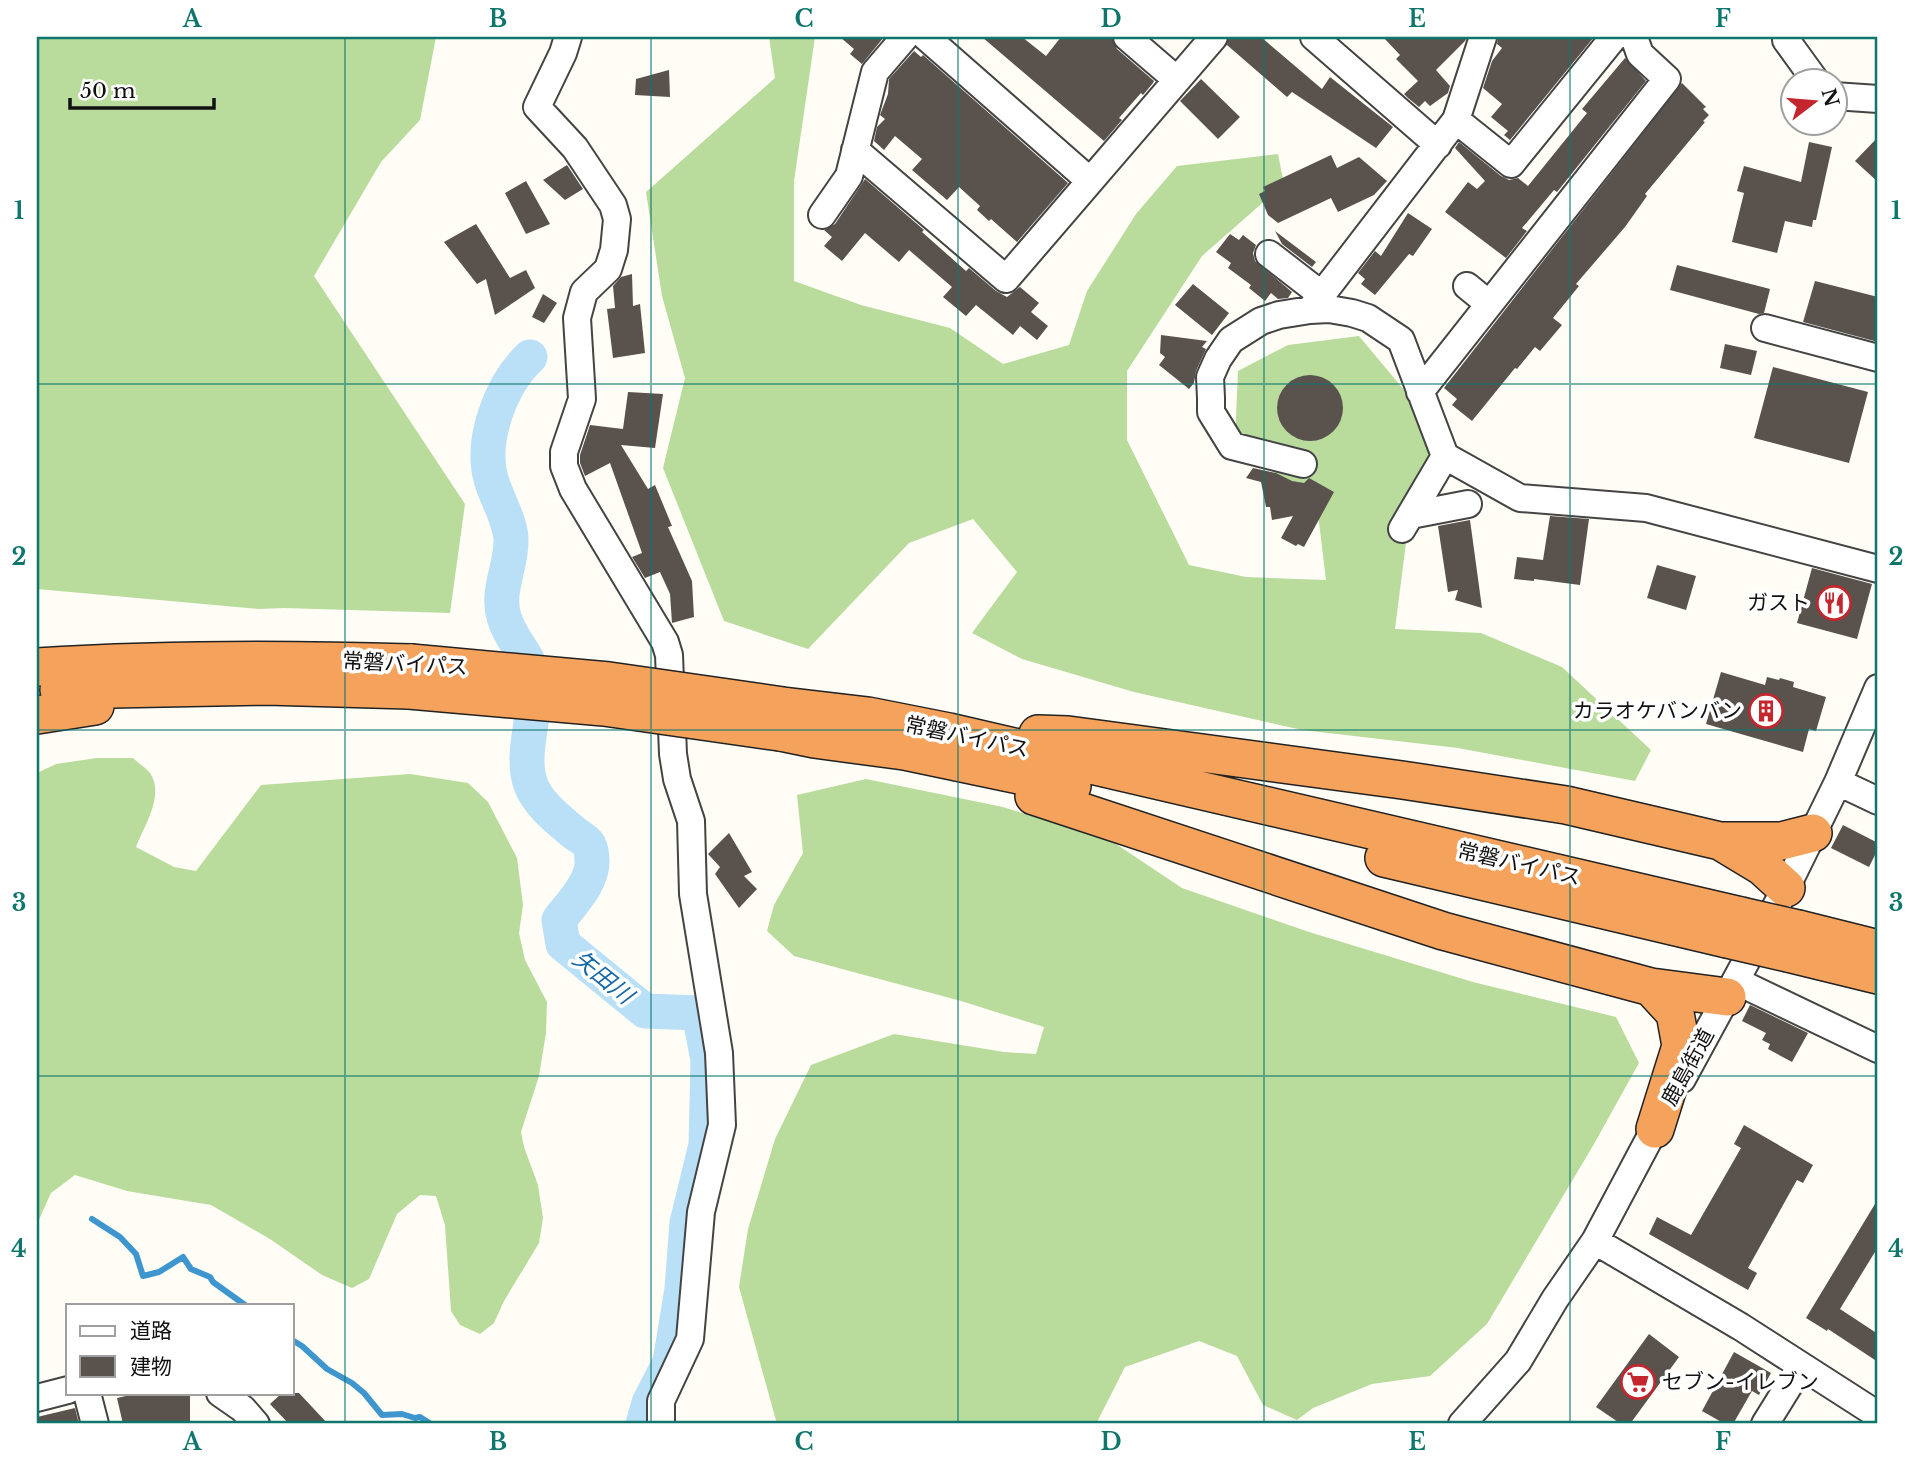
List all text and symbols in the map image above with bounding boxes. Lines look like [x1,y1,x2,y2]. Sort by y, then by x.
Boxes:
text: A [182,5,203,33]
text: B [489,5,507,33]
text: C [795,5,813,33]
text: D [1100,5,1122,33]
text: E [1408,5,1426,33]
text: F [1715,5,1731,33]
scale bar [70,66,214,110]
north arrow [1778,66,1848,136]
text: 50 m [80,78,136,104]
text: N [1816,86,1843,109]
text: 1 [14,197,24,225]
text: 1 [1891,197,1901,225]
text: 2 [12,543,26,571]
text: 2 [1889,543,1903,571]
restaurant icon: ガスト [1815,584,1853,622]
place label: ガスト [1747,590,1810,616]
street label: 常磐バイパス [342,648,468,680]
building icon: カラオケバンバン [1747,692,1785,730]
place label: カラオケバンバン [1573,698,1742,724]
street label: 常磐バイパス [903,711,1031,763]
street label: 常磐バイパス [1455,837,1583,891]
text: 3 [12,889,26,917]
text: 3 [1889,889,1903,917]
water label: 矢田川 [567,944,641,1011]
street label: 鹿島街道 [1656,1024,1720,1110]
text: 4 [11,1235,27,1263]
text: 4 [1888,1235,1904,1263]
legend [66,1304,294,1394]
text: 道路 [130,1318,172,1344]
text: 建物 [130,1354,172,1380]
supermarket icon: セブン-イレブン [1619,1363,1657,1401]
place label: セブン-イレブン [1662,1369,1819,1395]
text: A [182,1428,203,1456]
text: B [489,1428,507,1456]
text: C [795,1428,813,1456]
text: D [1100,1428,1122,1456]
text: E [1408,1428,1426,1456]
text: F [1715,1428,1731,1456]

